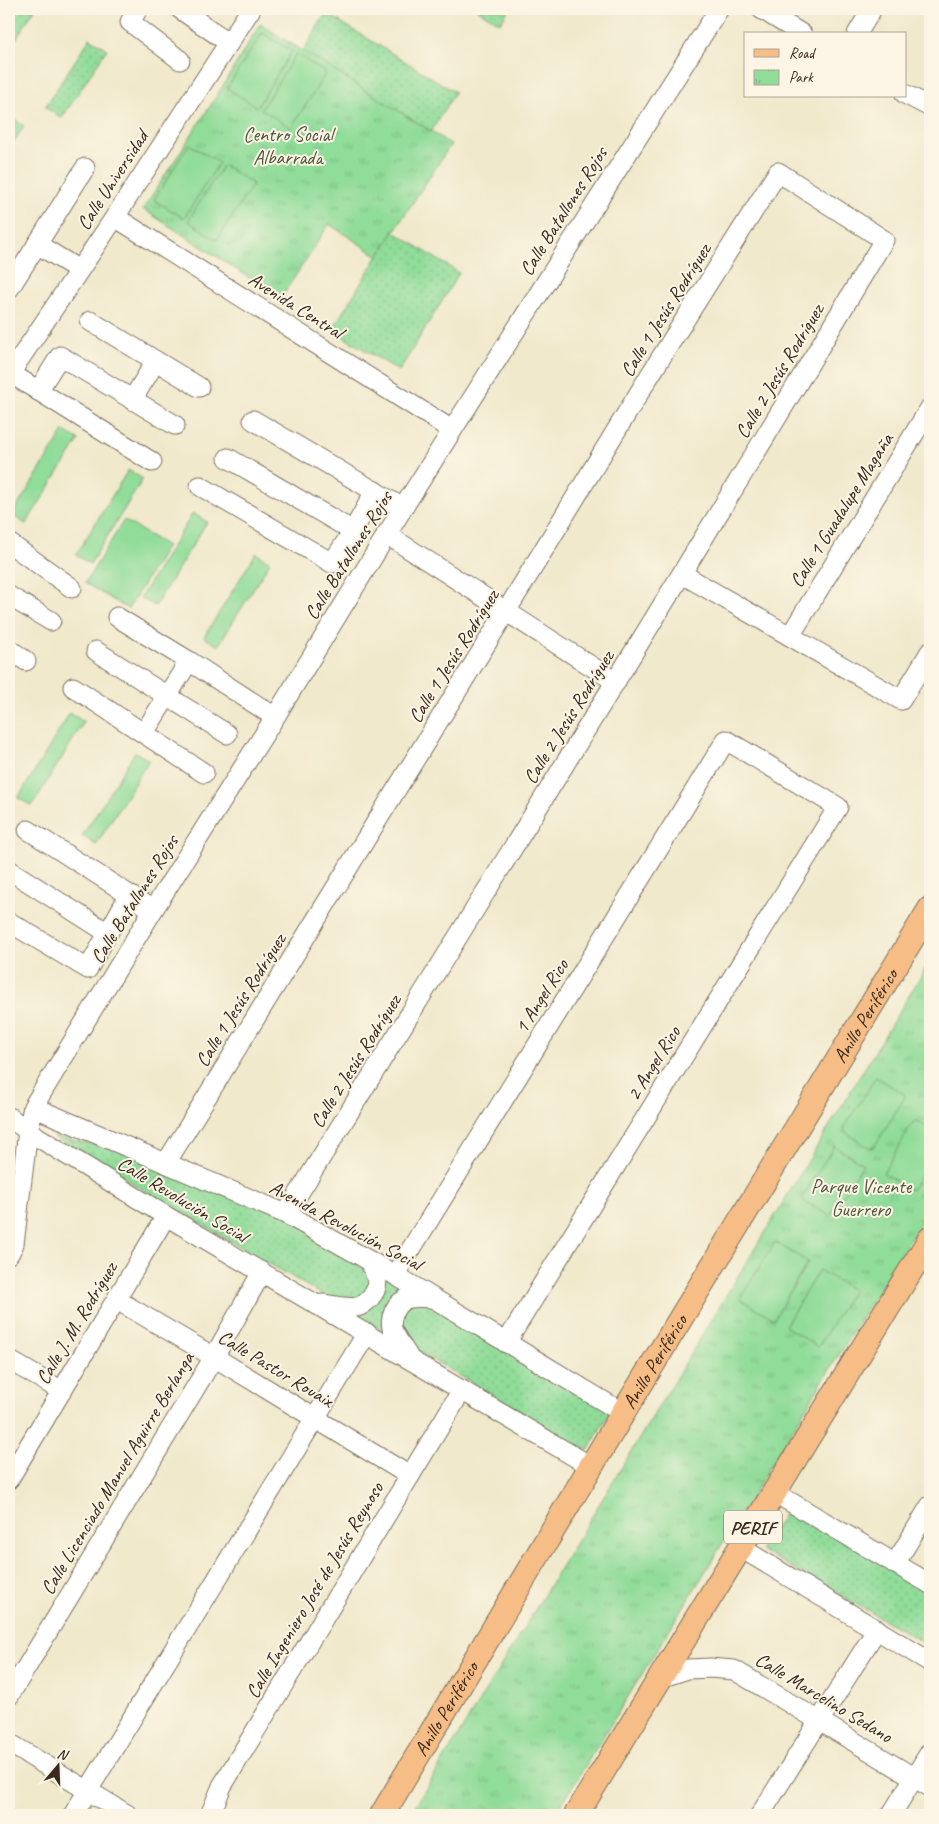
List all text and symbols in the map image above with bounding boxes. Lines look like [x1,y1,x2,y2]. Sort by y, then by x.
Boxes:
legend [744,32,906,98]
text: Road [789,44,816,63]
text: Park [789,68,814,87]
park label: Centro Social Albarrada [243,122,336,170]
street label: Calle Universidad [71,123,156,235]
street label: Calle Batallones Rojos [514,141,614,280]
street label: Calle 1 Jesús Rodríguez [615,238,717,381]
street label: Avenida Central [244,267,351,346]
street label: Calle 2 Jesús Rodríguez [730,298,830,443]
street label: Calle 1 Guadalupe Magaña [784,427,900,592]
street label: Calle Batallones Rojos [299,485,399,624]
street label: Calle 1 Jesús Rodríguez [403,584,505,727]
street label: Calle 2 Jesús Rodríguez [518,645,620,788]
street label: Calle Batallones Rojos [85,829,185,968]
street label: Calle 1 Jesús Rodríguez [190,928,292,1071]
street label: 1 Angel Rico [509,954,575,1038]
street label: Anillo Periférico [827,963,905,1067]
street label: Calle 2 Jesús Rodríguez [305,989,407,1132]
street label: 2 Angel Rico [621,1021,687,1105]
street label: Calle Revolución Social [113,1151,256,1250]
park label: Parque Vicente Guerrero [811,1174,913,1222]
street label: Avenida Revolución Social [265,1175,430,1278]
street label: Calle J. M. Rodríguez [30,1256,124,1389]
street label: Anillo Periférico [617,1309,694,1413]
street label: Calle Pastor Rouaix [214,1324,340,1414]
street label: Calle Licenciado Manuel Aguirre Berlanga [35,1346,200,1599]
street label: Calle Ingeniero José de Jesús Reynoso [240,1477,389,1703]
road number: PERIF [724,1510,782,1544]
street label: Calle Marcelino Sedano [751,1647,898,1749]
street label: Anillo Periférico [408,1656,485,1761]
north arrow [32,1742,82,1792]
text: N [55,1745,71,1764]

